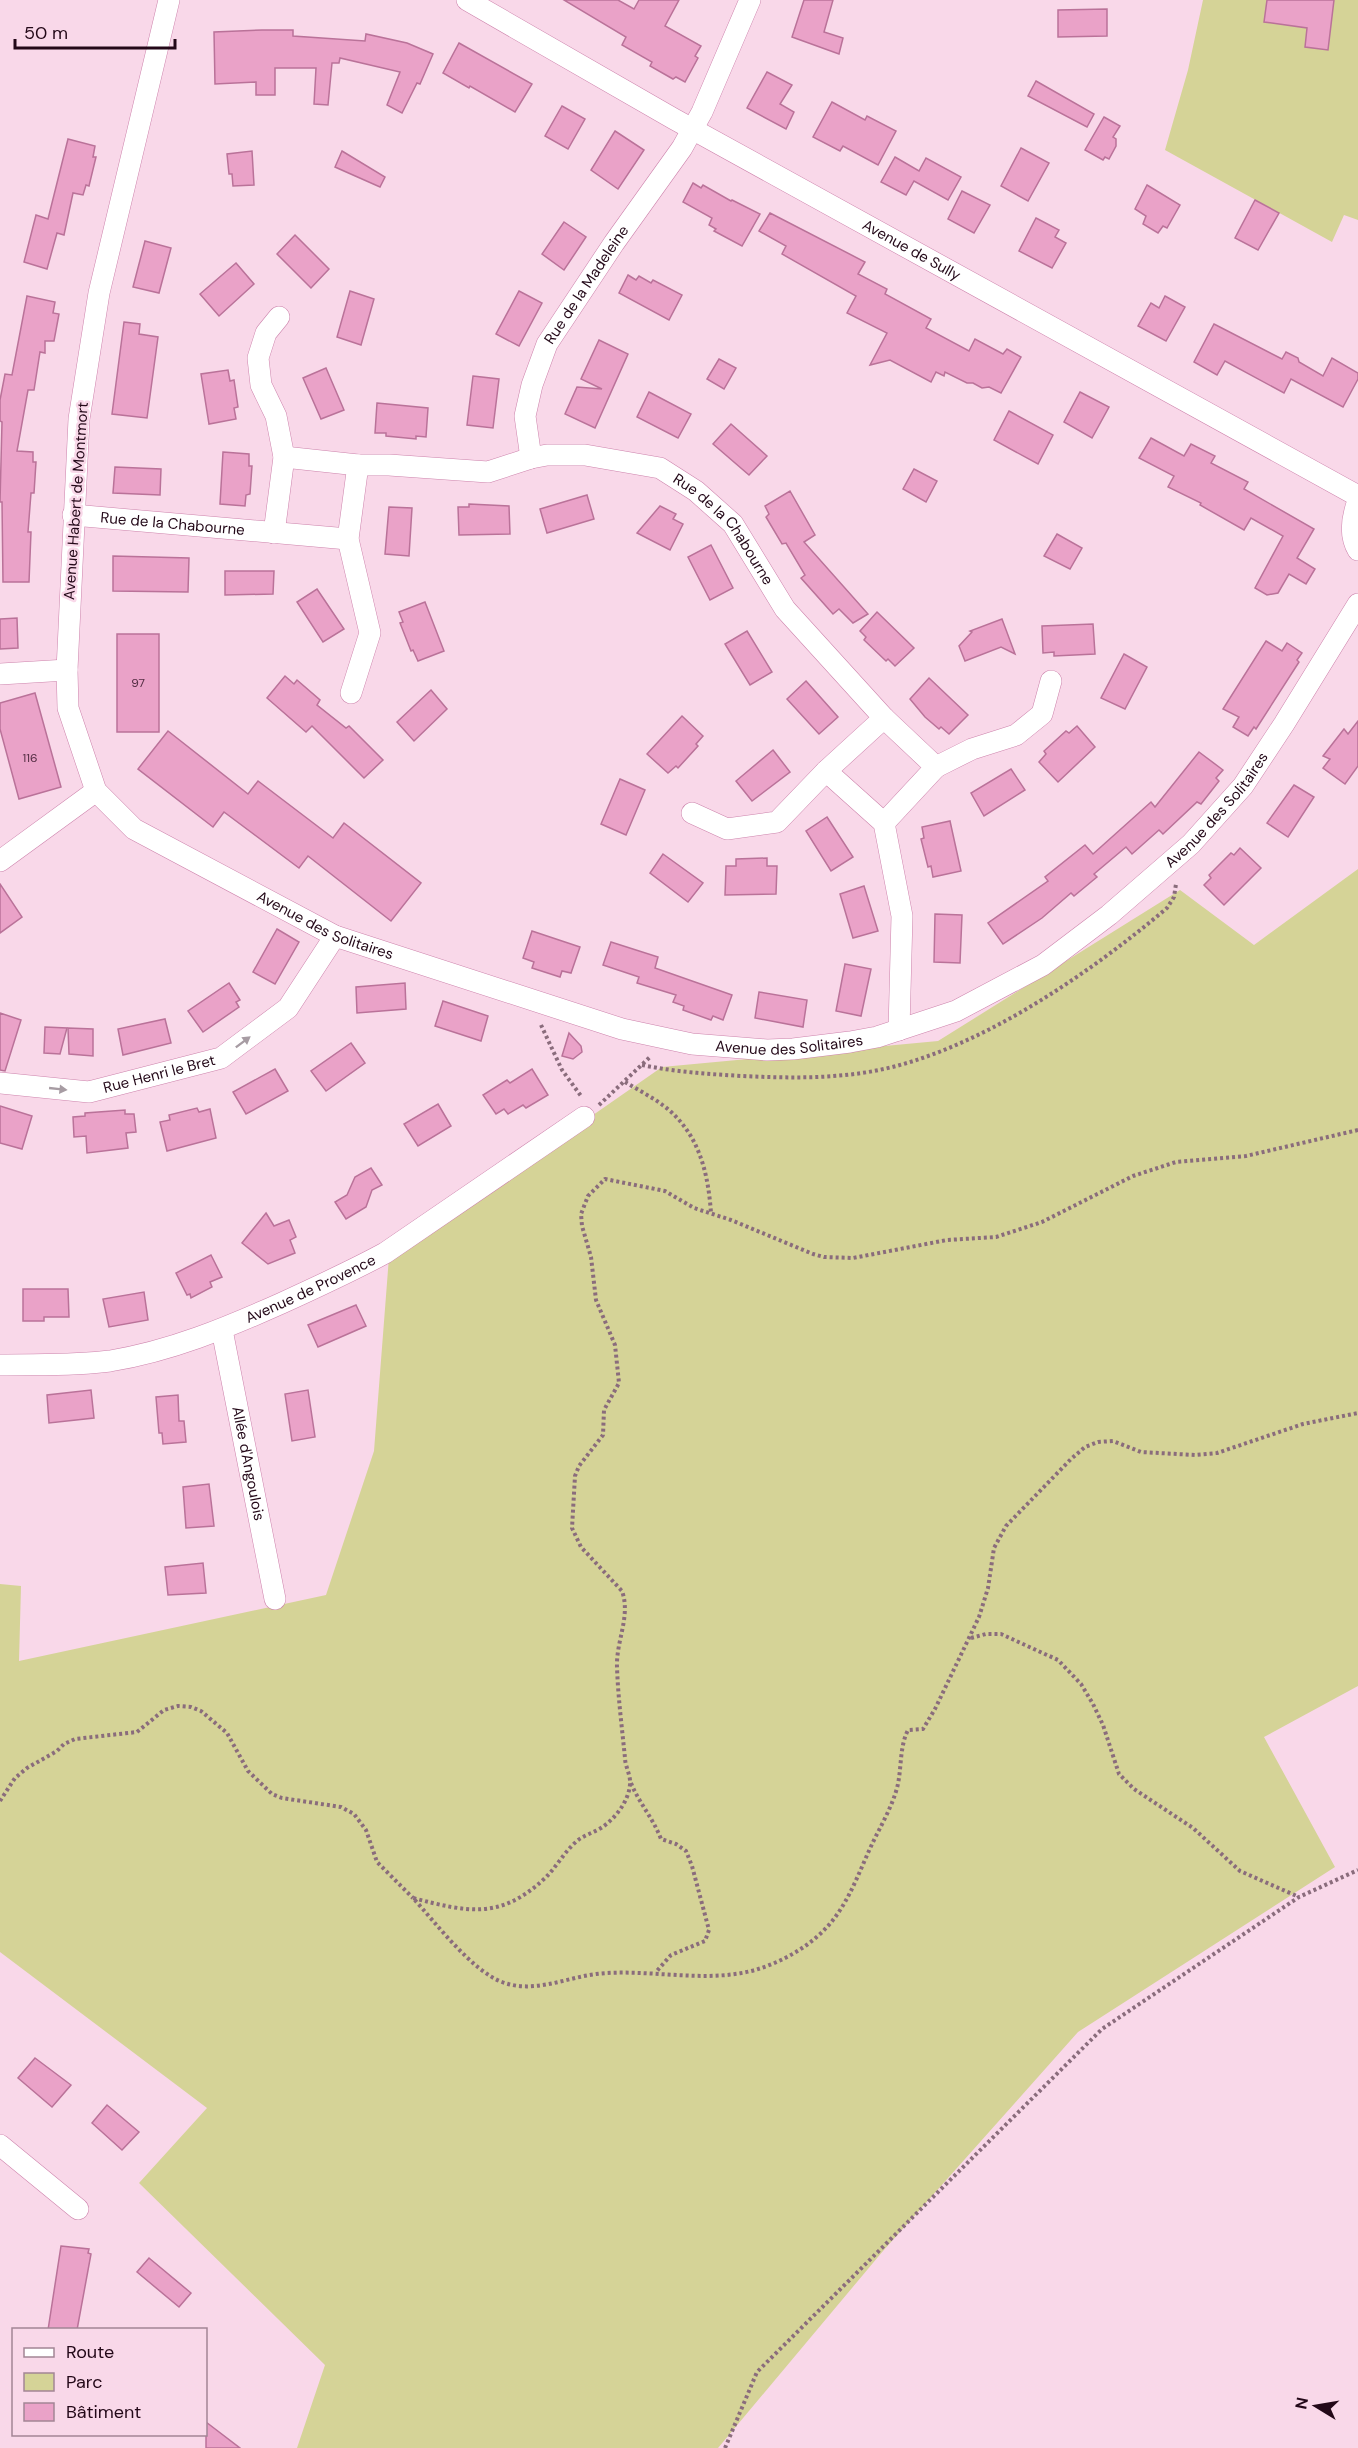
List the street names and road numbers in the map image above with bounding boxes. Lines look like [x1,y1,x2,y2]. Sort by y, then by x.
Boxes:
street label: Avenue de Sully [859,215,965,285]
street label: Rue de la Madeleine [540,221,633,348]
street label: Avenue Habert de Montmort [59,401,93,601]
street label: Rue de la Chabourne [669,469,778,589]
street label: Rue de la Chabourne [100,507,246,540]
street label: Avenue des Solitaires [1161,748,1273,872]
street label: Avenue des Solitaires [253,886,396,964]
street label: Avenue des Solitaires [715,1030,865,1060]
street label: Rue Henri le Bret [101,1050,218,1098]
street label: Avenue de Provence [242,1250,379,1328]
street label: Allée d'Angoulois [227,1404,269,1522]

